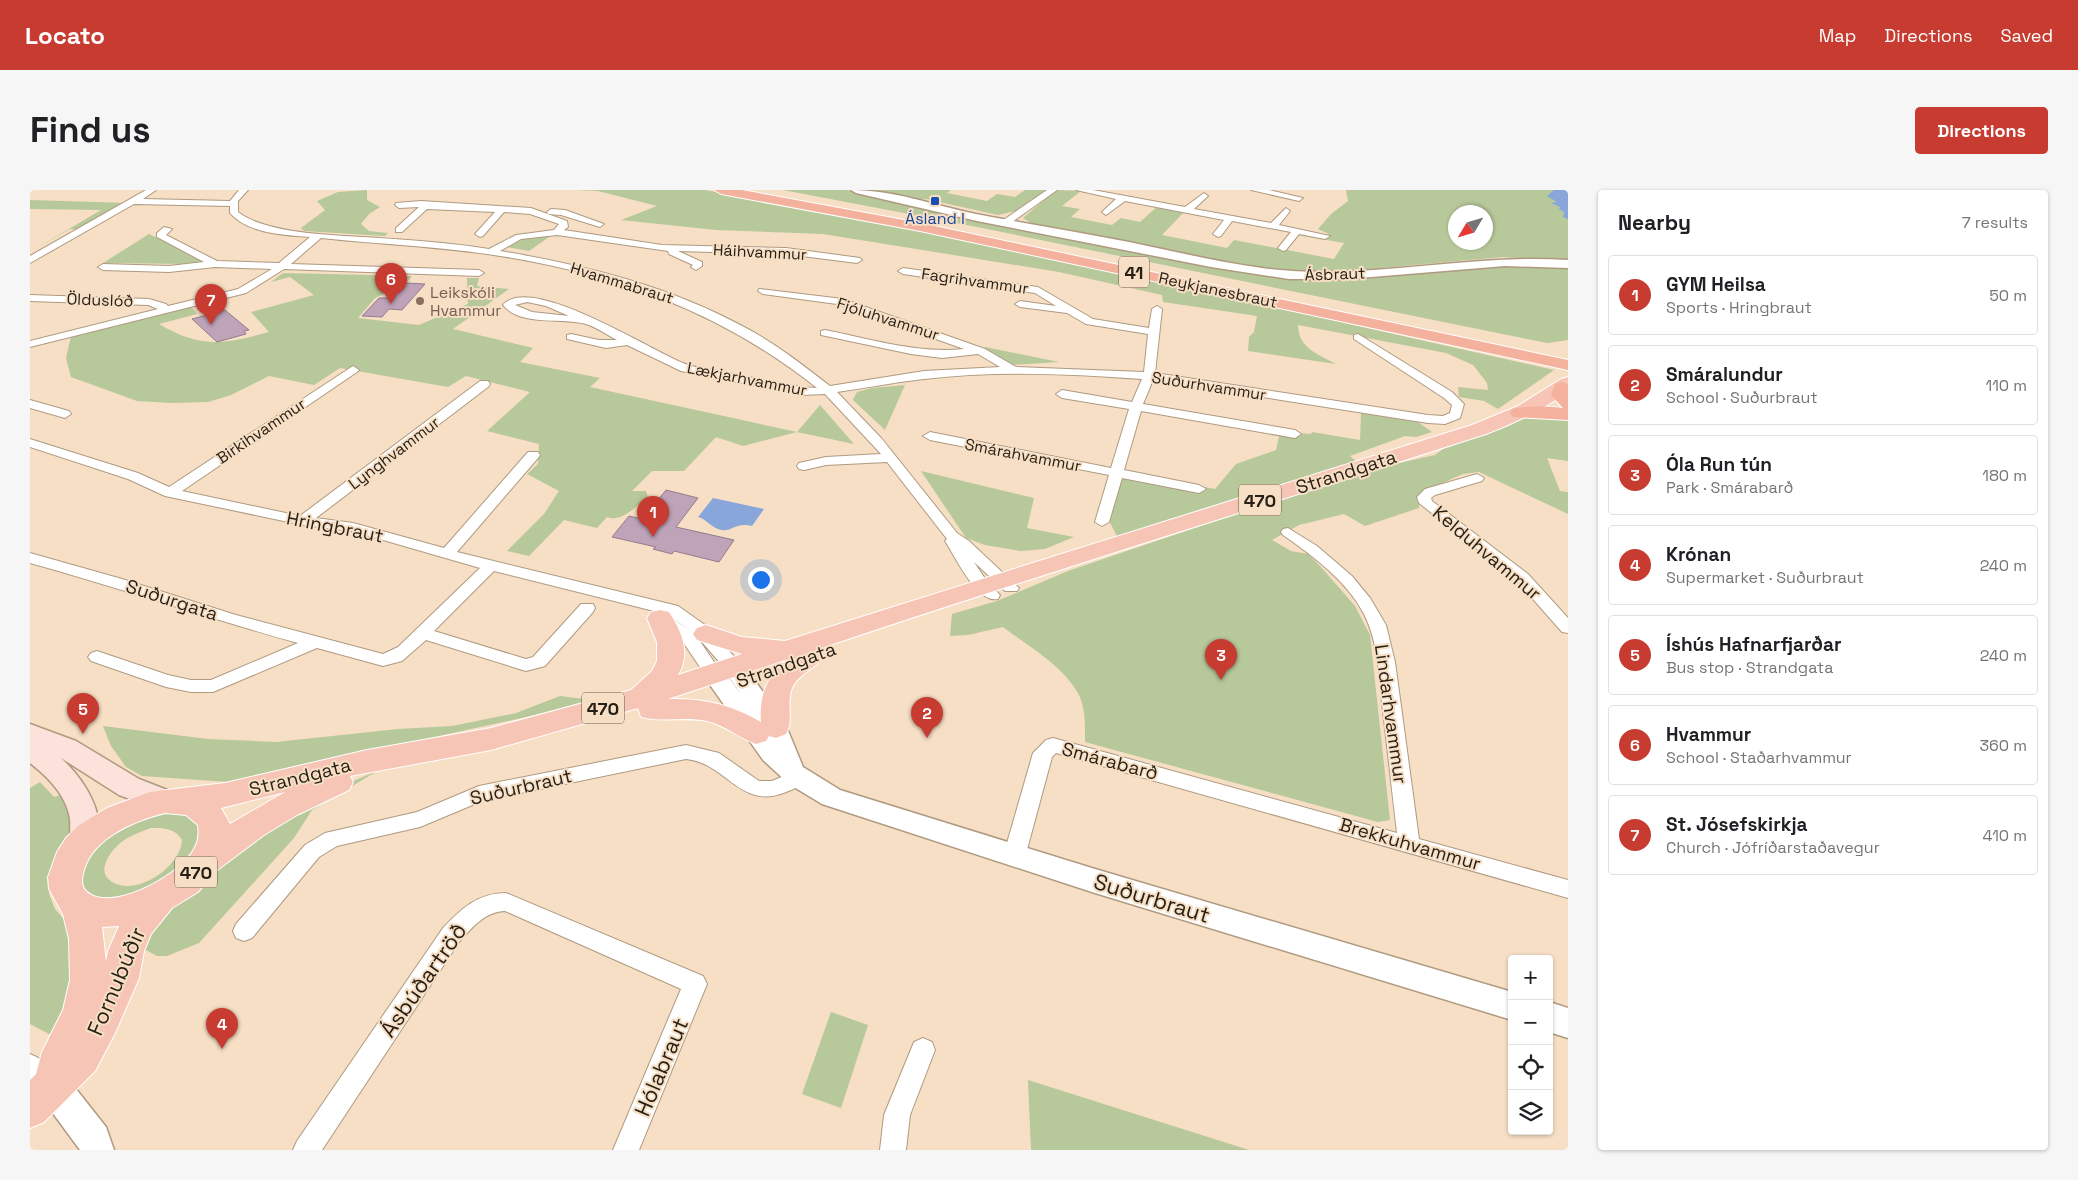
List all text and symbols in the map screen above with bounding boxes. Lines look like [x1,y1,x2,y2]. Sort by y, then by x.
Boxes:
text: Locato [25,20,105,51]
text: Map [1819,24,1856,47]
text: Directions [1884,24,1973,47]
text: Saved [2001,24,2053,47]
button: Directions [1915,107,2048,154]
text: Find us [30,108,151,152]
marker: Ásland I [929,195,941,207]
north arrow [1448,205,1493,250]
place label: Ásland I [905,208,965,229]
text: Nearby [1618,209,1691,236]
text: 7 results [1962,212,2028,233]
street label: Háihvammur [713,239,807,265]
road number: 41 [1119,256,1149,288]
street label: Hvammabraut [568,257,676,309]
street label: Ásbraut [1304,262,1366,286]
pin: 6 [375,263,407,304]
street label: Fagrihvammur [920,263,1030,299]
street label: Reykjanesbraut [1157,267,1279,313]
text: GYM Heilsa [1666,272,1766,297]
place label: Leikskóli Hvammur [430,282,501,321]
pin: 7 [195,284,227,325]
text: 1 [1631,285,1639,306]
text: 50 m [1989,285,2027,306]
street label: Ölduslóð [66,288,134,312]
street label: Fjóluhvammur [834,293,942,345]
marker: Leikskóli Hvammur [414,295,426,307]
text: Sports · Hringbraut [1666,297,1812,318]
street label: Lækjarhvammur [685,357,809,401]
text: Smáralundur [1666,362,1783,387]
street label: Suðurhvammur [1150,367,1268,405]
text: 2 [1630,375,1640,396]
text: 110 m [1985,375,2027,396]
text: School · Suðurbraut [1666,387,1818,408]
street label: Birkihvammur [212,393,310,469]
street label: Lynghvammur [344,412,444,494]
street label: Smárahvammur [963,433,1083,477]
street label: Strandgata [1293,444,1399,500]
text: Óla Run tún [1666,452,1772,477]
text: 3 [1630,465,1640,486]
text: 180 m [1982,465,2027,486]
text: Park · Smárabarð [1666,477,1793,498]
road number: 470 [1239,484,1281,516]
pin: 1 [637,496,669,537]
street label: Kelduhvammur [1427,500,1547,606]
street label: Hringbraut [284,505,386,549]
text: Krónan [1666,542,1731,567]
text: 4 [1630,555,1640,576]
text: 240 m [1980,555,2027,576]
your location [748,567,774,593]
text: Supermarket · Suðurbraut [1666,567,1864,588]
street label: Suðurgata [123,573,221,627]
text: Íshús Hafnarfjarðar [1666,632,1841,657]
street label: Strandgata [733,636,839,694]
pin: 3 [1205,639,1237,680]
street label: Lindarhvammur [1369,643,1413,785]
text: 5 [1630,645,1640,666]
text: 240 m [1980,645,2027,666]
text: Bus stop · Strandgata [1666,657,1833,678]
road number: 470 [582,692,624,724]
pin: 5 [67,693,99,734]
pin: 2 [911,697,943,738]
text: Hvammur [1666,722,1751,747]
text: 6 [1630,735,1640,756]
text: 360 m [1979,735,2027,756]
street label: Smárabarð [1059,736,1161,786]
text: School · Staðarhvammur [1666,747,1852,768]
street label: Strandgata [246,752,354,802]
street label: Suðurbraut [468,763,574,811]
street label: Brekkuhvammur [1336,812,1484,876]
text: St. Jósefskirkja [1666,812,1807,837]
text: 7 [1631,825,1639,846]
text: 410 m [1983,825,2027,846]
text: Church · Jófríðarstaðavegur [1666,837,1880,858]
road number: 470 [175,856,217,888]
street label: Suðurbraut [1090,867,1214,929]
street label: Ásbúðartröð [373,918,473,1042]
street label: Fornubúðir [81,922,151,1040]
map controls [1508,955,1553,1135]
button: + [1508,955,1553,1000]
button: − [1508,1000,1553,1045]
pin: 4 [206,1008,238,1049]
street label: Hólabraut [628,1014,694,1120]
button: locate [1508,1045,1553,1090]
button: layers [1508,1090,1553,1135]

